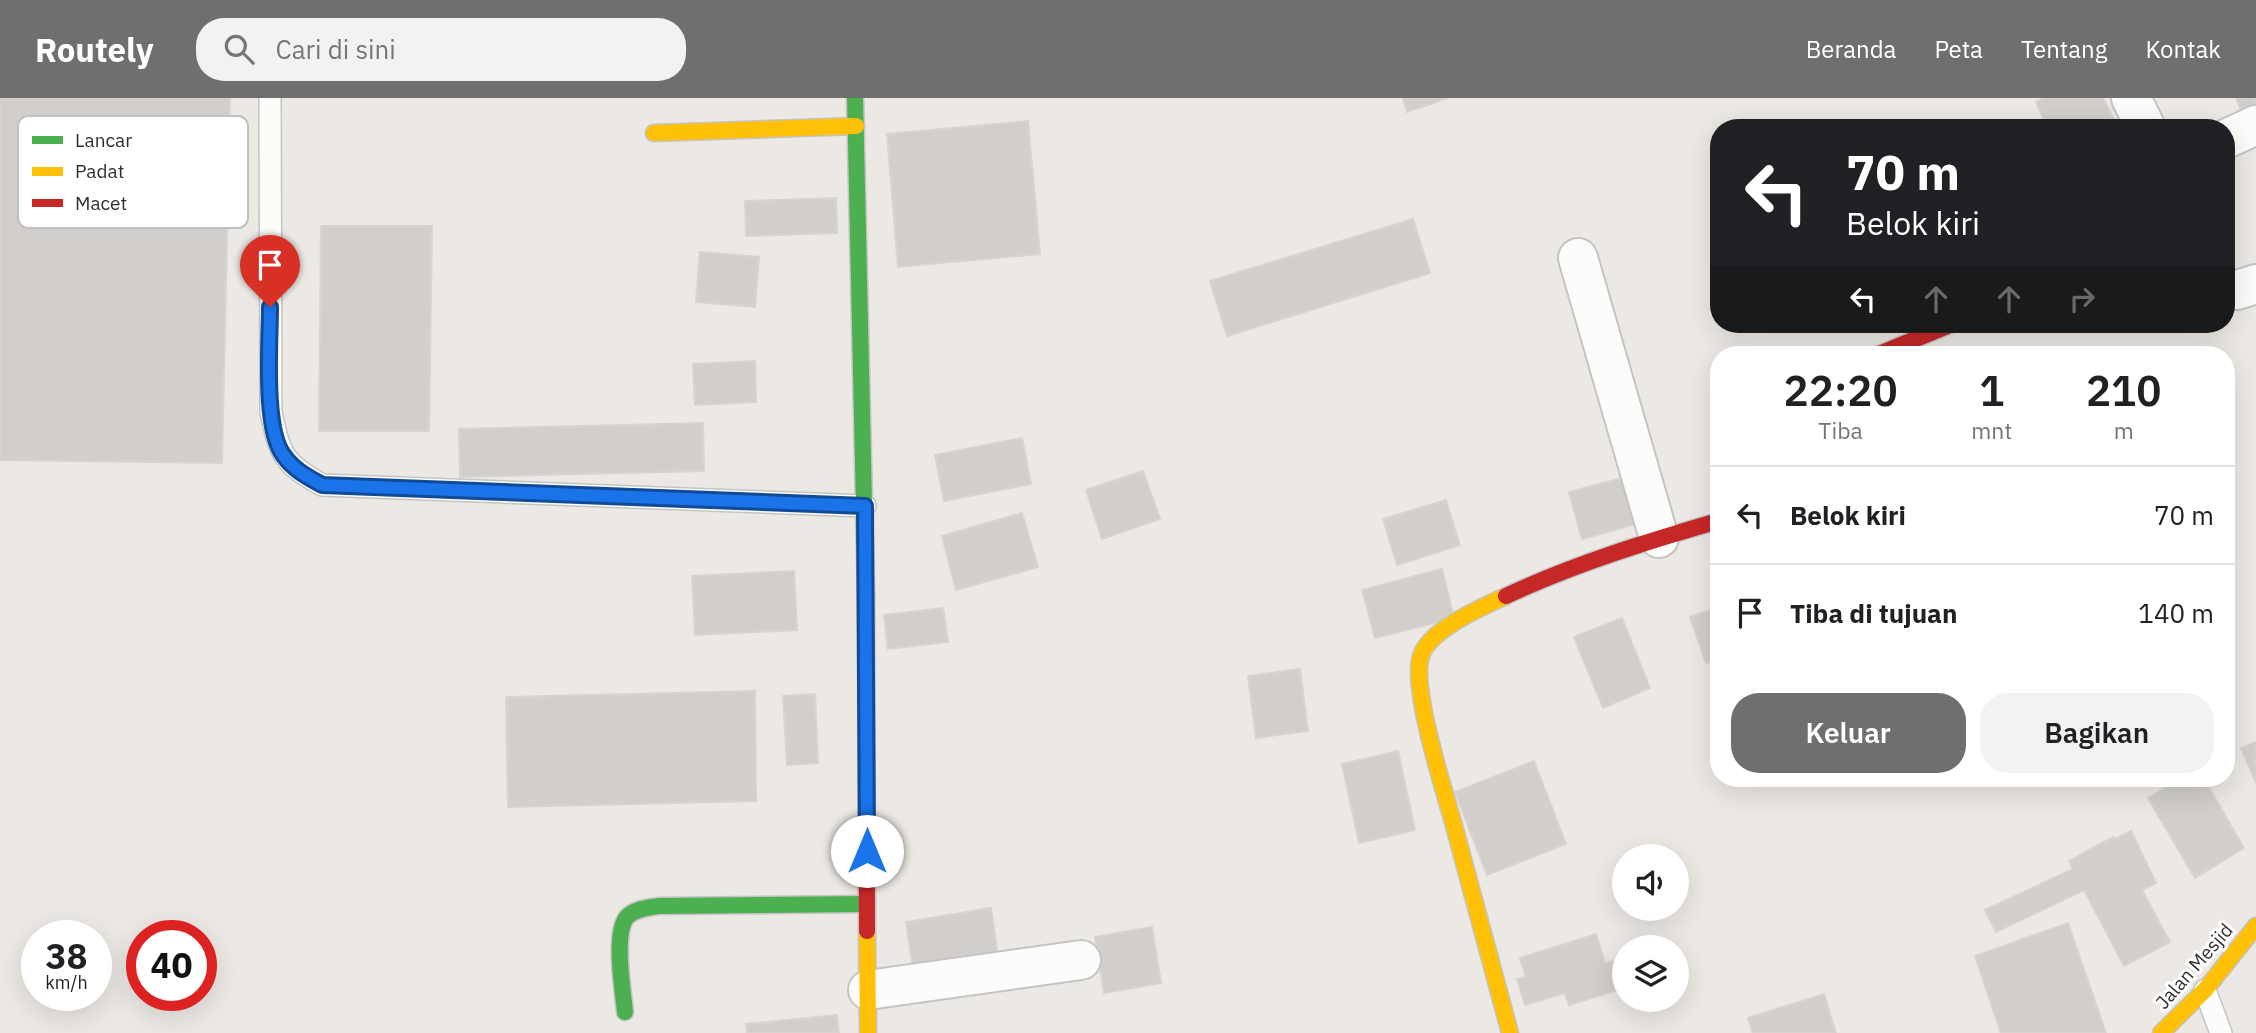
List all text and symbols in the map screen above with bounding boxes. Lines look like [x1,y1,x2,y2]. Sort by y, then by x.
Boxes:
search box [196,18,686,81]
text: Routely [35,28,154,71]
icon: search [220,30,258,68]
text: Cari di sini [276,32,396,66]
text: Beranda [1806,33,1896,65]
text: Peta [1934,33,1983,65]
text: Tentang [2021,33,2107,65]
text: Kontak [2145,33,2221,65]
legend [18,116,248,228]
text: Lancar [75,128,132,152]
text: 70 m [1846,140,1960,203]
icon: left [1731,147,1822,238]
text: Padat [75,159,124,183]
text: Macet [75,191,127,215]
text: Belok kiri [1846,202,1980,244]
pin [240,235,300,307]
icon: arrive [251,246,289,284]
icon: left [1844,280,1882,318]
icon: ahead [1917,280,1955,318]
icon: ahead [1990,280,2028,318]
icon: right [2063,280,2101,318]
text: 22:20 [1783,363,1898,418]
text: 1 [1979,363,2004,418]
text: 210 [2086,363,2161,418]
text: Tiba [1818,415,1863,445]
text: mnt [1971,415,2012,445]
text: m [2114,415,2134,445]
icon: left [1731,496,1769,534]
text: Belok kiri [1790,498,1906,532]
text: 70 m [2154,498,2214,532]
icon: arrive [1731,594,1769,632]
text: Tiba di tujuan [1790,596,1957,630]
text: 140 m [2138,596,2214,630]
button: Keluar [1731,693,1966,773]
button: Bagikan [1980,693,2214,773]
position arrow [830,814,904,888]
map controls [1612,844,1689,1012]
button: sound [1612,844,1689,921]
street label: Jalan Mesjid [2150,918,2238,1014]
speed limit sign: 40 [126,920,217,1011]
text: 38 [45,933,88,979]
button: layers [1612,935,1689,1012]
text: km/h [45,971,88,994]

